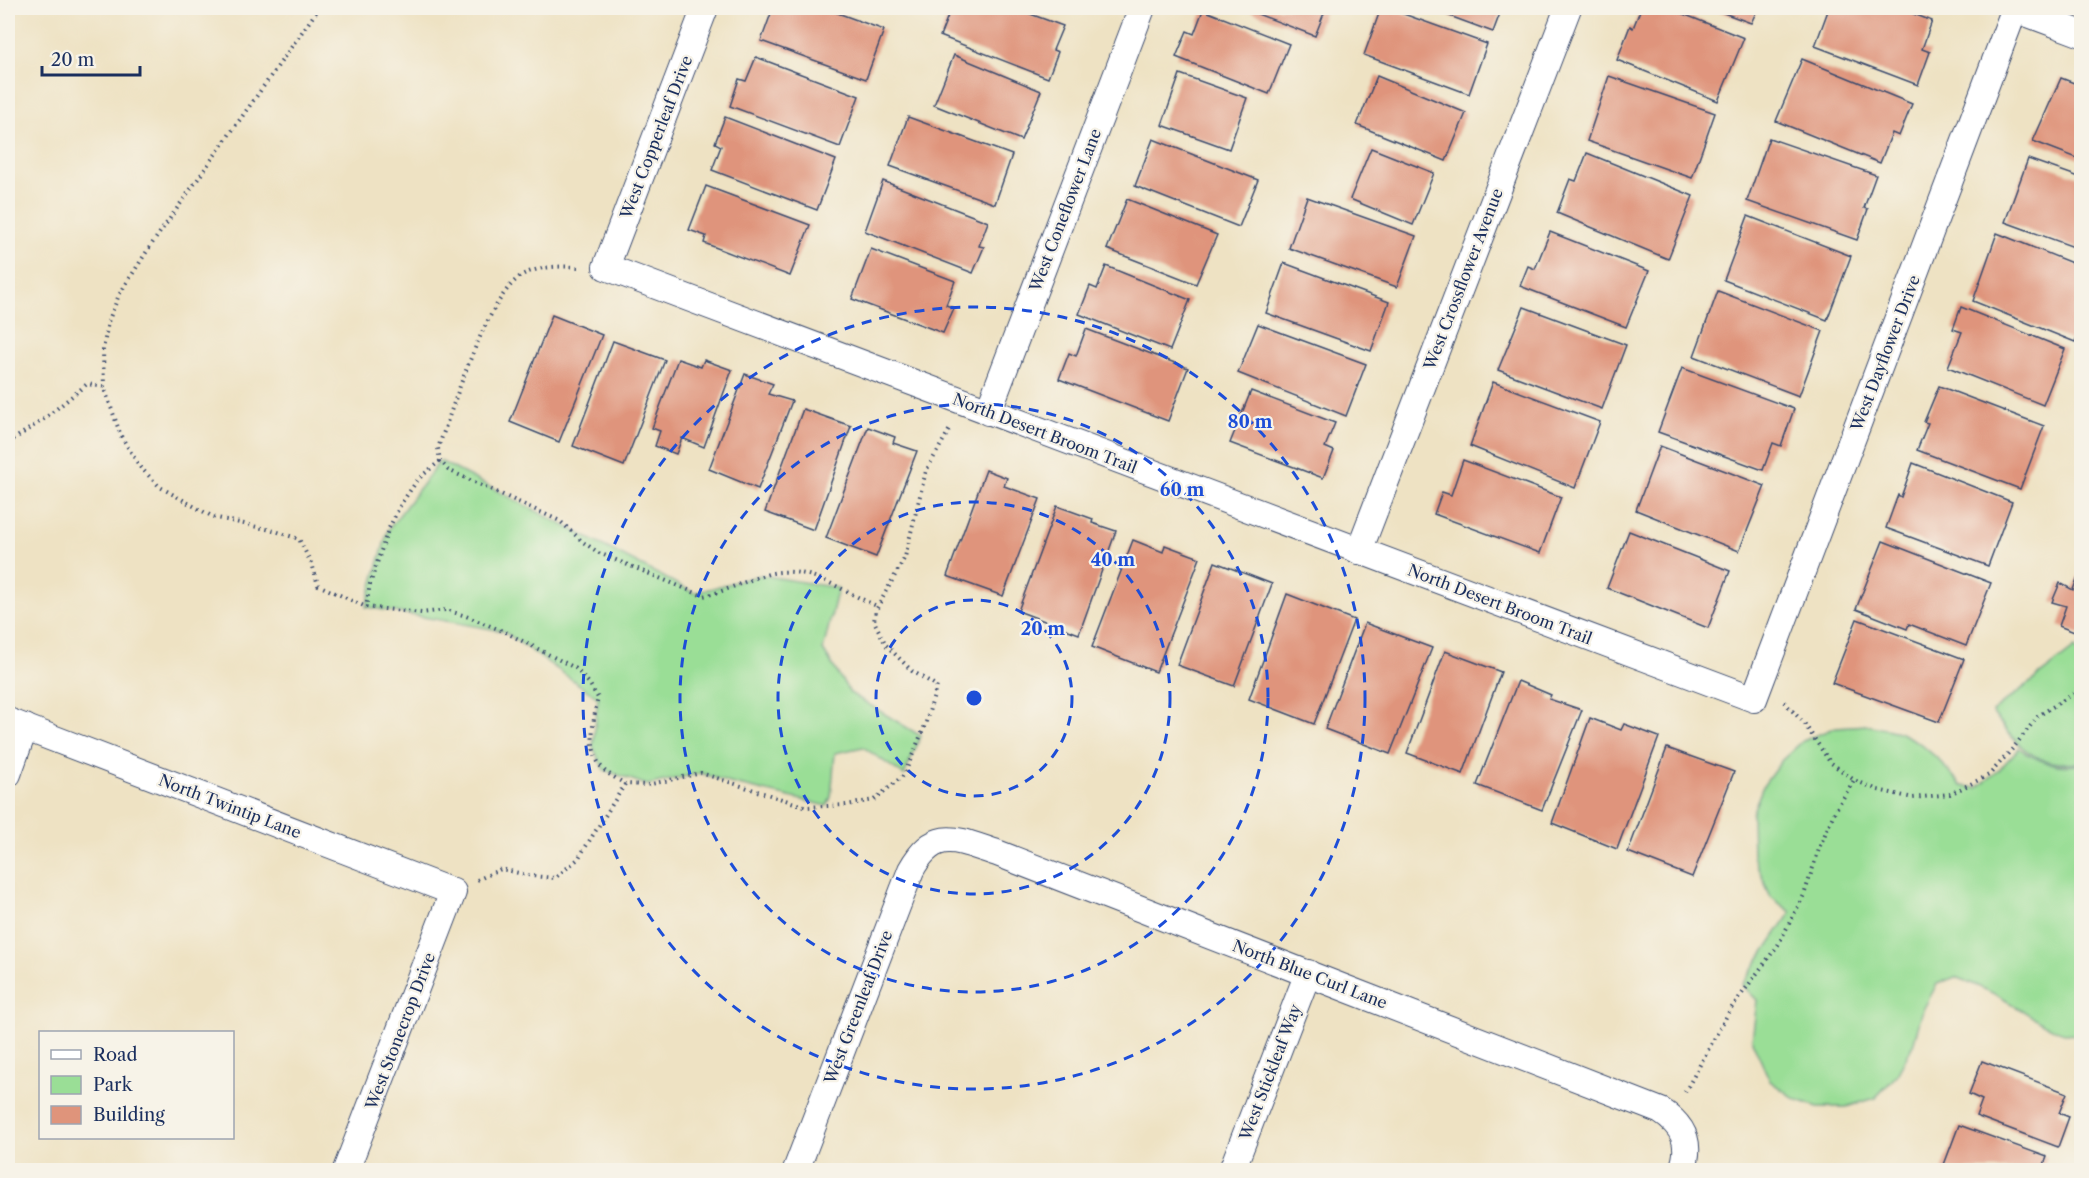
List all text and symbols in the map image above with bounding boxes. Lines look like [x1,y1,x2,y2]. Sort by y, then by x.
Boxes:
scale bar [42,39,140,77]
text: 20 m [51,49,95,71]
street label: West Copperleaf Drive [615,53,696,222]
street label: West Coneflower Lane [1024,126,1105,295]
street label: West Crossflower Avenue [1419,185,1507,373]
street label: West Dayflower Drive [1846,272,1924,435]
street label: North Desert Broom Trail [950,389,1140,477]
text: 80 m [1227,411,1273,433]
text: 60 m [1160,479,1204,501]
text: 40 m [1091,549,1135,571]
street label: North Desert Broom Trail [1405,560,1595,648]
text: 20 m [1021,618,1065,640]
centre of rings [964,688,984,708]
street label: North Twintip Lane [156,770,304,842]
street label: West Greenleaf Drive [819,927,897,1088]
street label: North Blue Curl Lane [1230,935,1390,1013]
street label: West Stonecrop Drive [360,950,439,1113]
street label: West Stickleaf Way [1234,1000,1306,1144]
legend [39,1031,234,1139]
text: Road [93,1044,138,1066]
text: Park [93,1074,134,1096]
text: Building [93,1104,165,1126]

